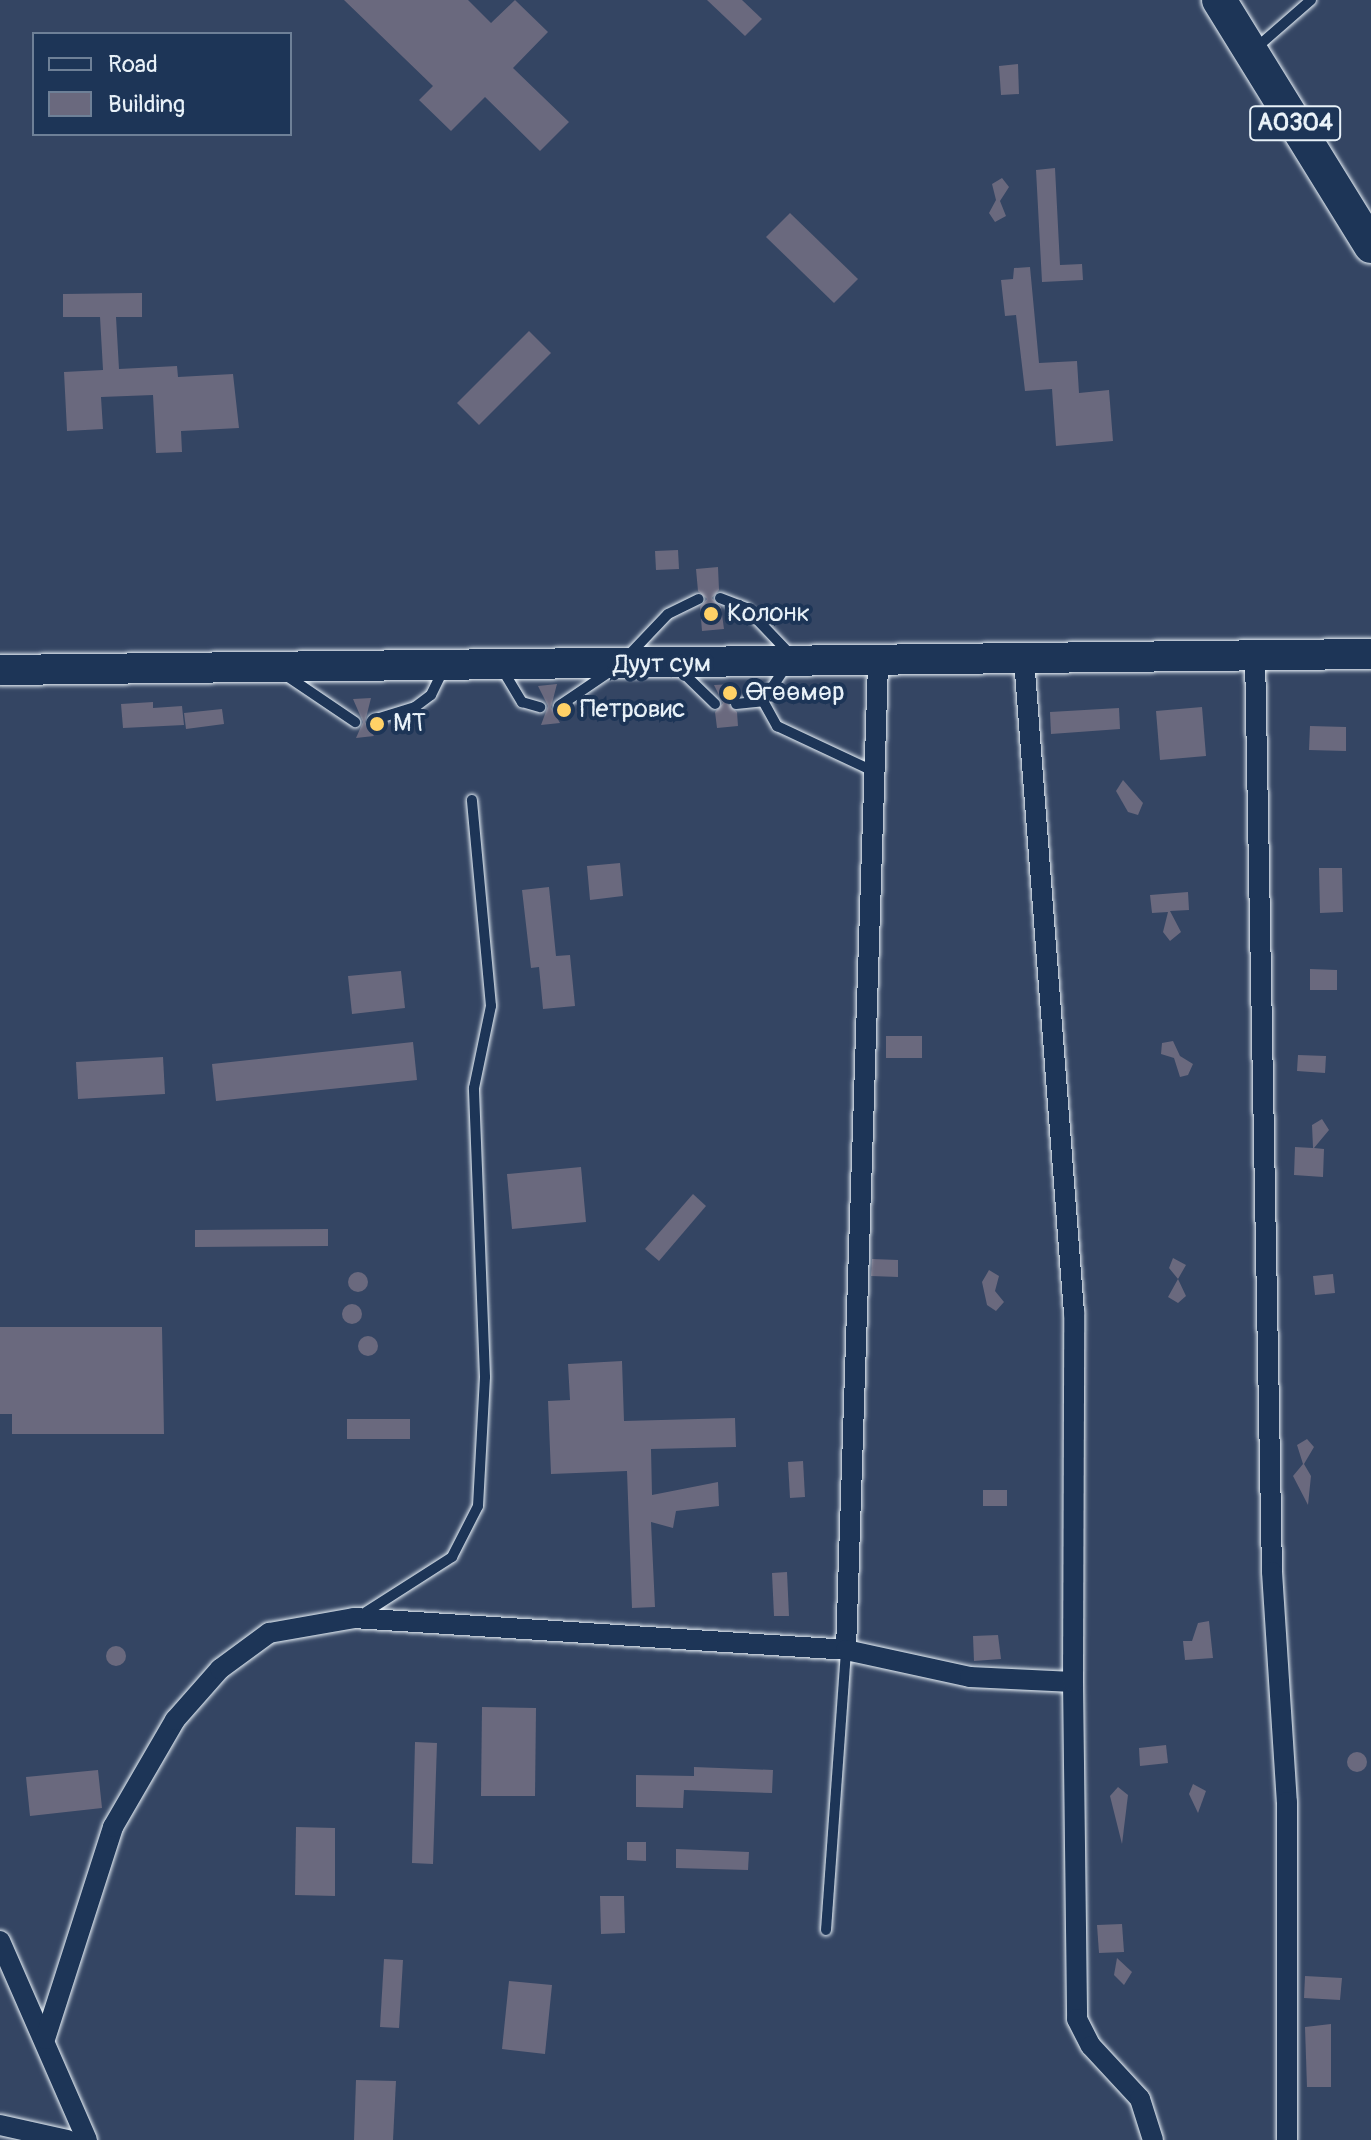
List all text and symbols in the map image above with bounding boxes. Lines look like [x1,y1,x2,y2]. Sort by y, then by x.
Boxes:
legend [32,32,292,136]
text: Road [108,50,158,79]
text: Building [108,90,185,119]
road number: A0304 [1249,103,1341,143]
place label: Колонк [727,598,810,630]
marker: Колонк [702,605,720,623]
street label: Дуут сум [613,649,711,681]
place label: Өгөөмөр [746,677,844,709]
marker: Өгөөмөр [721,684,739,702]
place label: Петровиc [580,694,685,726]
marker: Петровиc [555,701,573,719]
place label: MT [393,708,426,740]
marker: MT [368,715,386,733]

